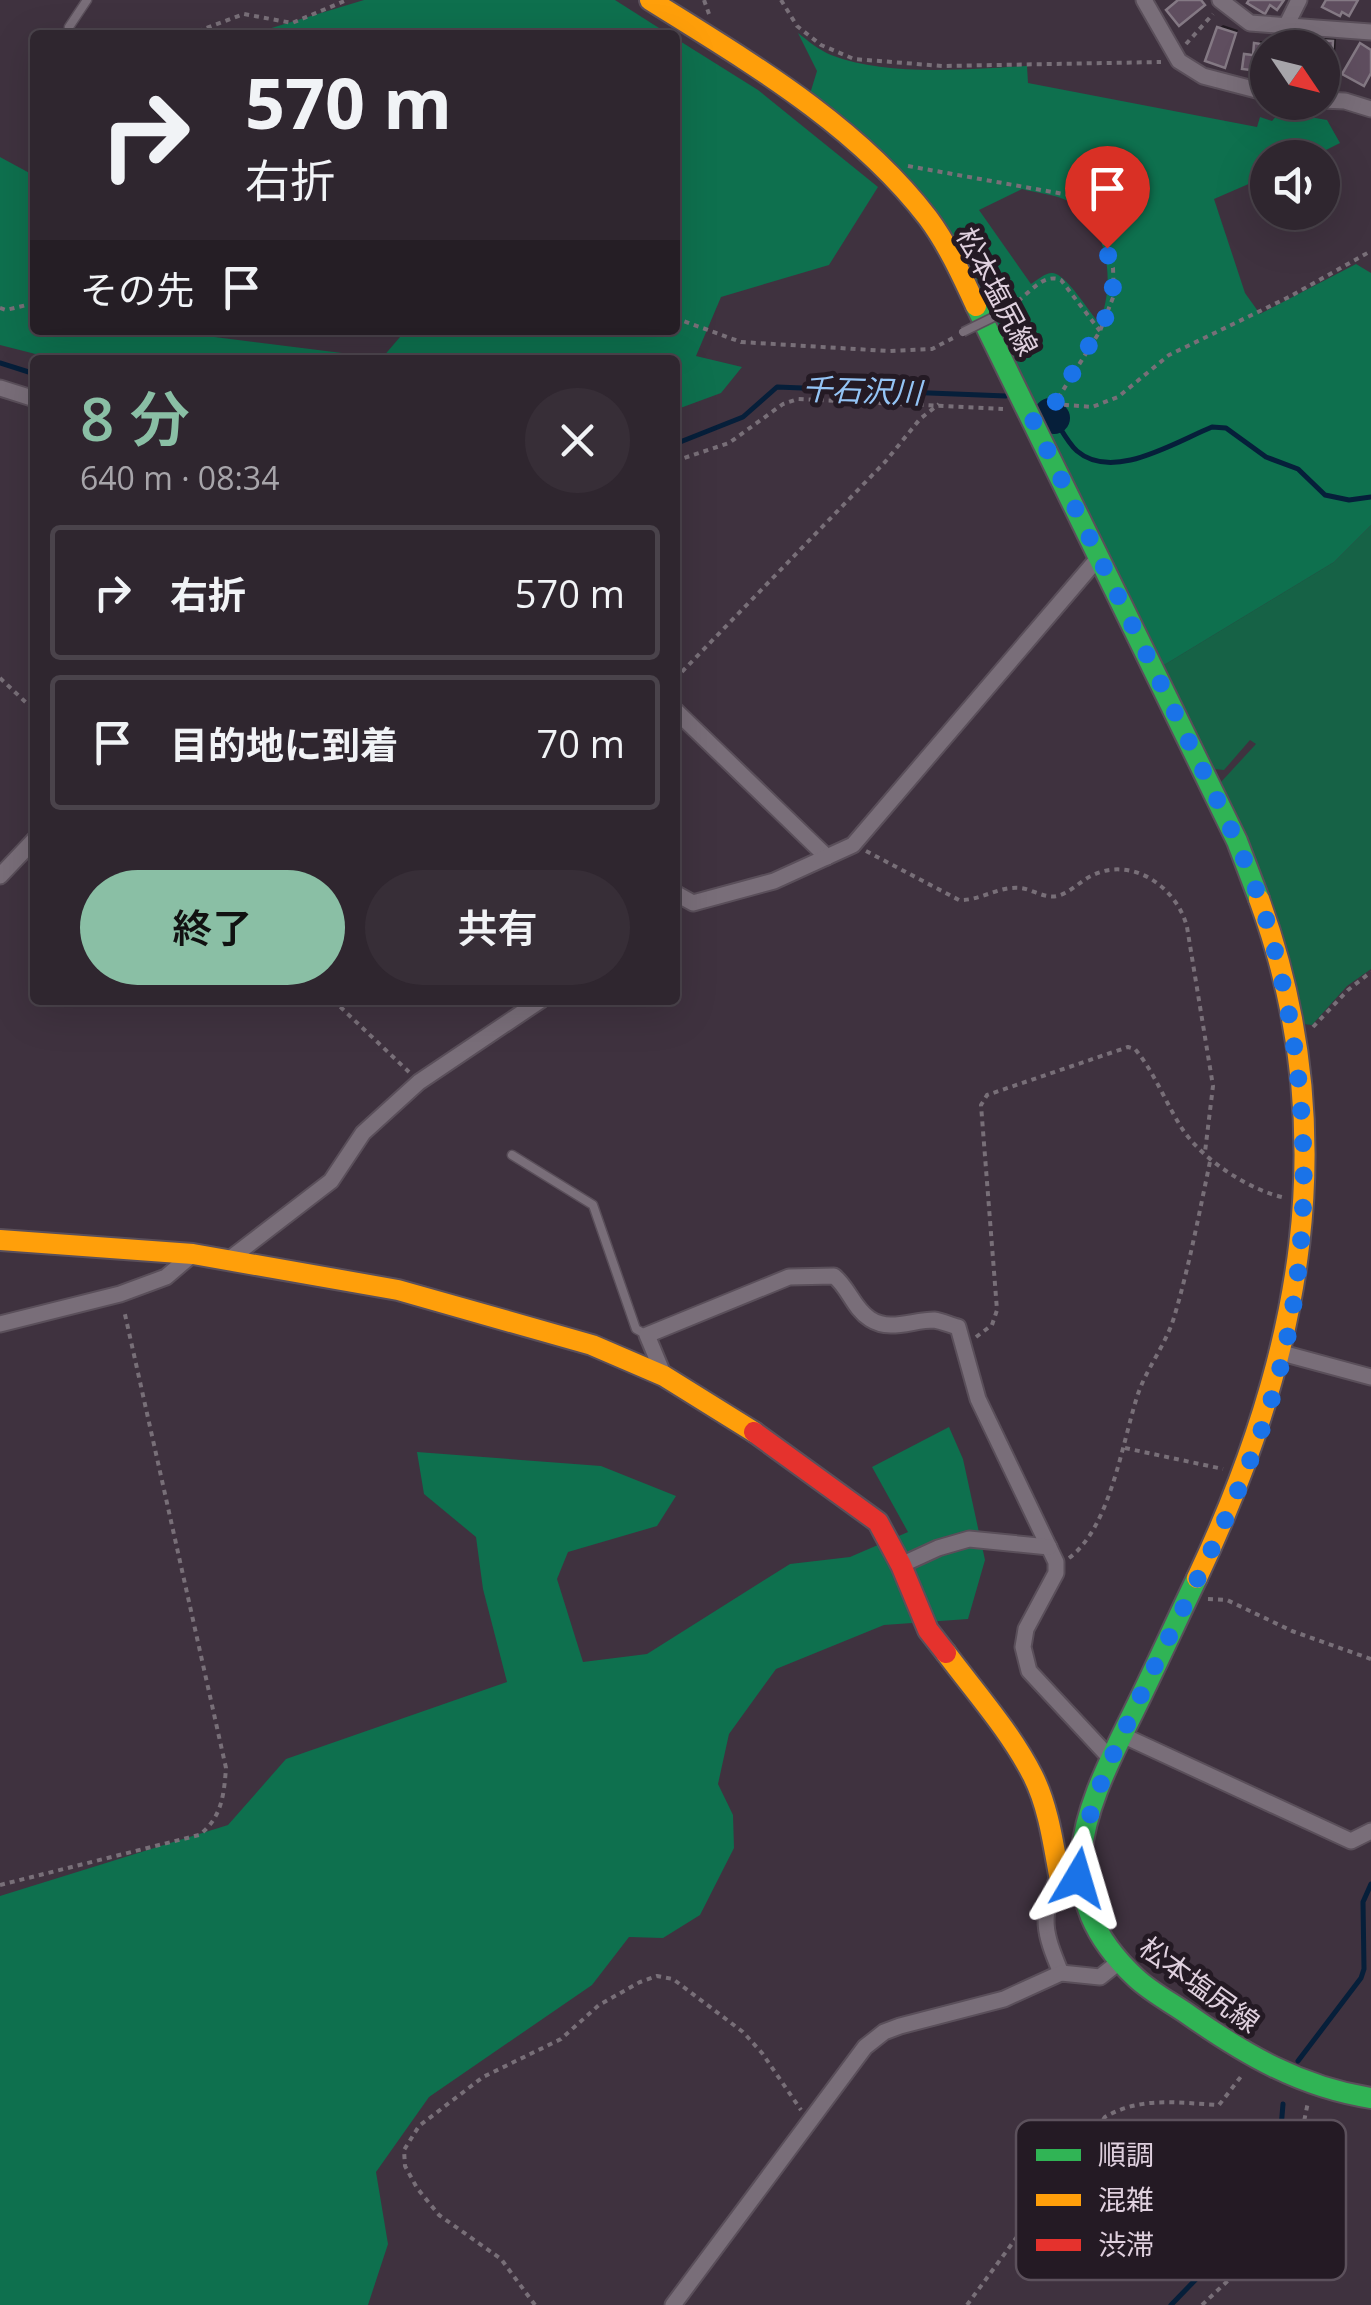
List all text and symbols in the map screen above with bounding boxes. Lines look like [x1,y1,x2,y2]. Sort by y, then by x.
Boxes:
north arrow [1250,30,1340,120]
map controls [1250,30,1340,230]
text: 570 m [245,54,452,150]
icon: right [80,70,210,200]
button: sound [1250,140,1340,230]
pin [1065,146,1150,249]
text: 右折 [245,149,335,210]
icon: arrive [1080,161,1135,216]
street label: 松本塩尻線 [948,220,1048,362]
icon: arrive [214,260,269,315]
text: その先 [80,263,194,315]
water label: 千石沢川 [801,367,926,413]
text: 8 分 [80,377,190,459]
button: close [525,388,630,493]
text: 640 m · 08:34 [80,456,279,499]
icon: right [85,565,140,620]
text: 570 m [515,567,625,619]
text: 右折 [170,568,246,620]
icon: arrive [85,715,140,770]
text: 70 m [536,717,625,769]
text: 目的地に到着 [170,718,398,770]
button: 終了 [80,870,345,985]
button: 共有 [365,870,630,985]
position arrow [1026,1826,1130,1930]
street label: 松本塩尻線 [1132,1927,1268,2041]
legend [1016,2120,1346,2280]
text: 順調 [1098,2135,1154,2173]
text: 混雑 [1098,2180,1154,2218]
text: 渋滞 [1098,2225,1154,2263]

